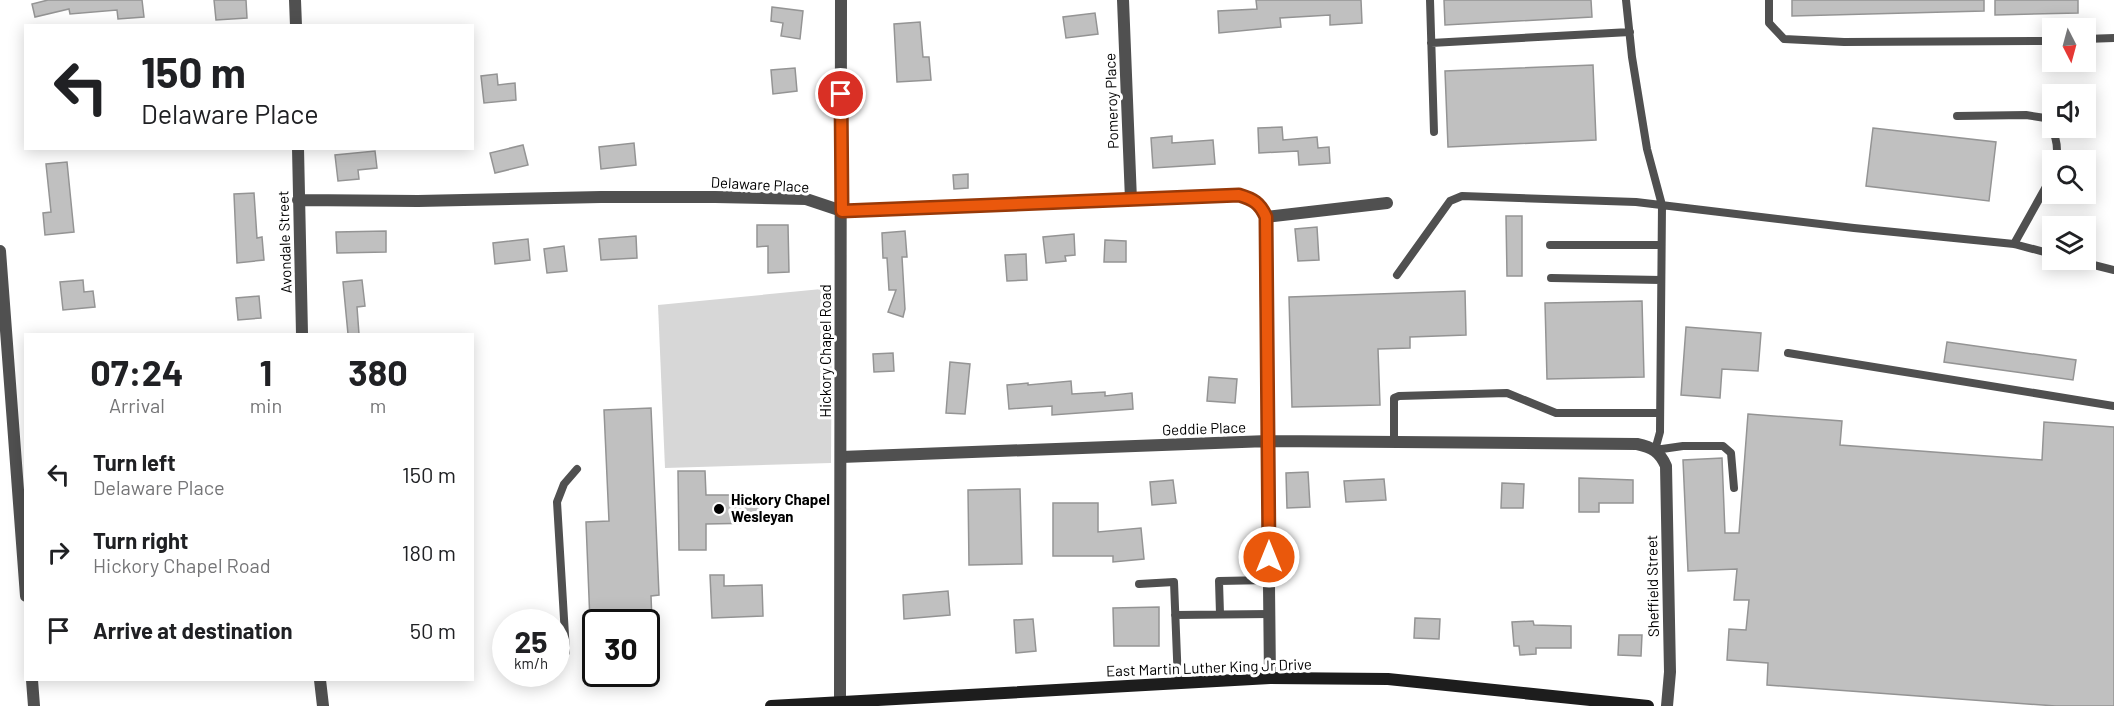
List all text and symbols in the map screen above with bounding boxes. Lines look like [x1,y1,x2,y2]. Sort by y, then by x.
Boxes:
north arrow [2042,18,2096,72]
map controls [2042,18,2096,270]
text: 150 m [141,46,246,96]
icon: left [42,48,120,126]
street label: Pomeroy Place [1100,53,1122,149]
pin [815,68,866,119]
icon: arrive [824,77,857,110]
button: sound [2042,84,2096,138]
text: Delaware Place [141,97,319,129]
button: search [2042,150,2096,204]
street label: Delaware Place [710,172,810,196]
street label: Avondale Street [273,190,295,294]
button: layers [2042,216,2096,270]
street label: Hickory Chapel Road [816,284,834,418]
text: 07:24 [90,350,184,393]
text: 1 [260,350,272,393]
text: 380 [348,350,408,393]
text: Arrival [109,393,165,417]
text: min [250,393,282,417]
text: m [370,393,386,417]
street label: Geddie Place [1162,418,1246,438]
text: Turn left [93,449,176,475]
icon: left [42,458,75,491]
text: 150 m [402,461,456,487]
text: Delaware Place [93,475,225,499]
place label: Hickory Chapel Wesleyan [731,490,830,525]
marker: Hickory Chapel Wesleyan [712,502,726,516]
position arrow [1237,525,1301,589]
text: Turn right [93,527,188,553]
street label: Sheffield Street [1642,535,1662,637]
icon: right [42,536,75,569]
text: 180 m [402,539,456,565]
text: Hickory Chapel Road [93,553,271,577]
speed limit sign: 30 [582,609,660,687]
icon: arrive [42,614,75,647]
text: Arrive at destination [93,617,292,643]
text: 50 m [410,617,456,643]
text: 25 [515,623,547,659]
text: km/h [514,654,548,672]
street label: East Martin Luther King Jr Drive [1106,654,1312,680]

